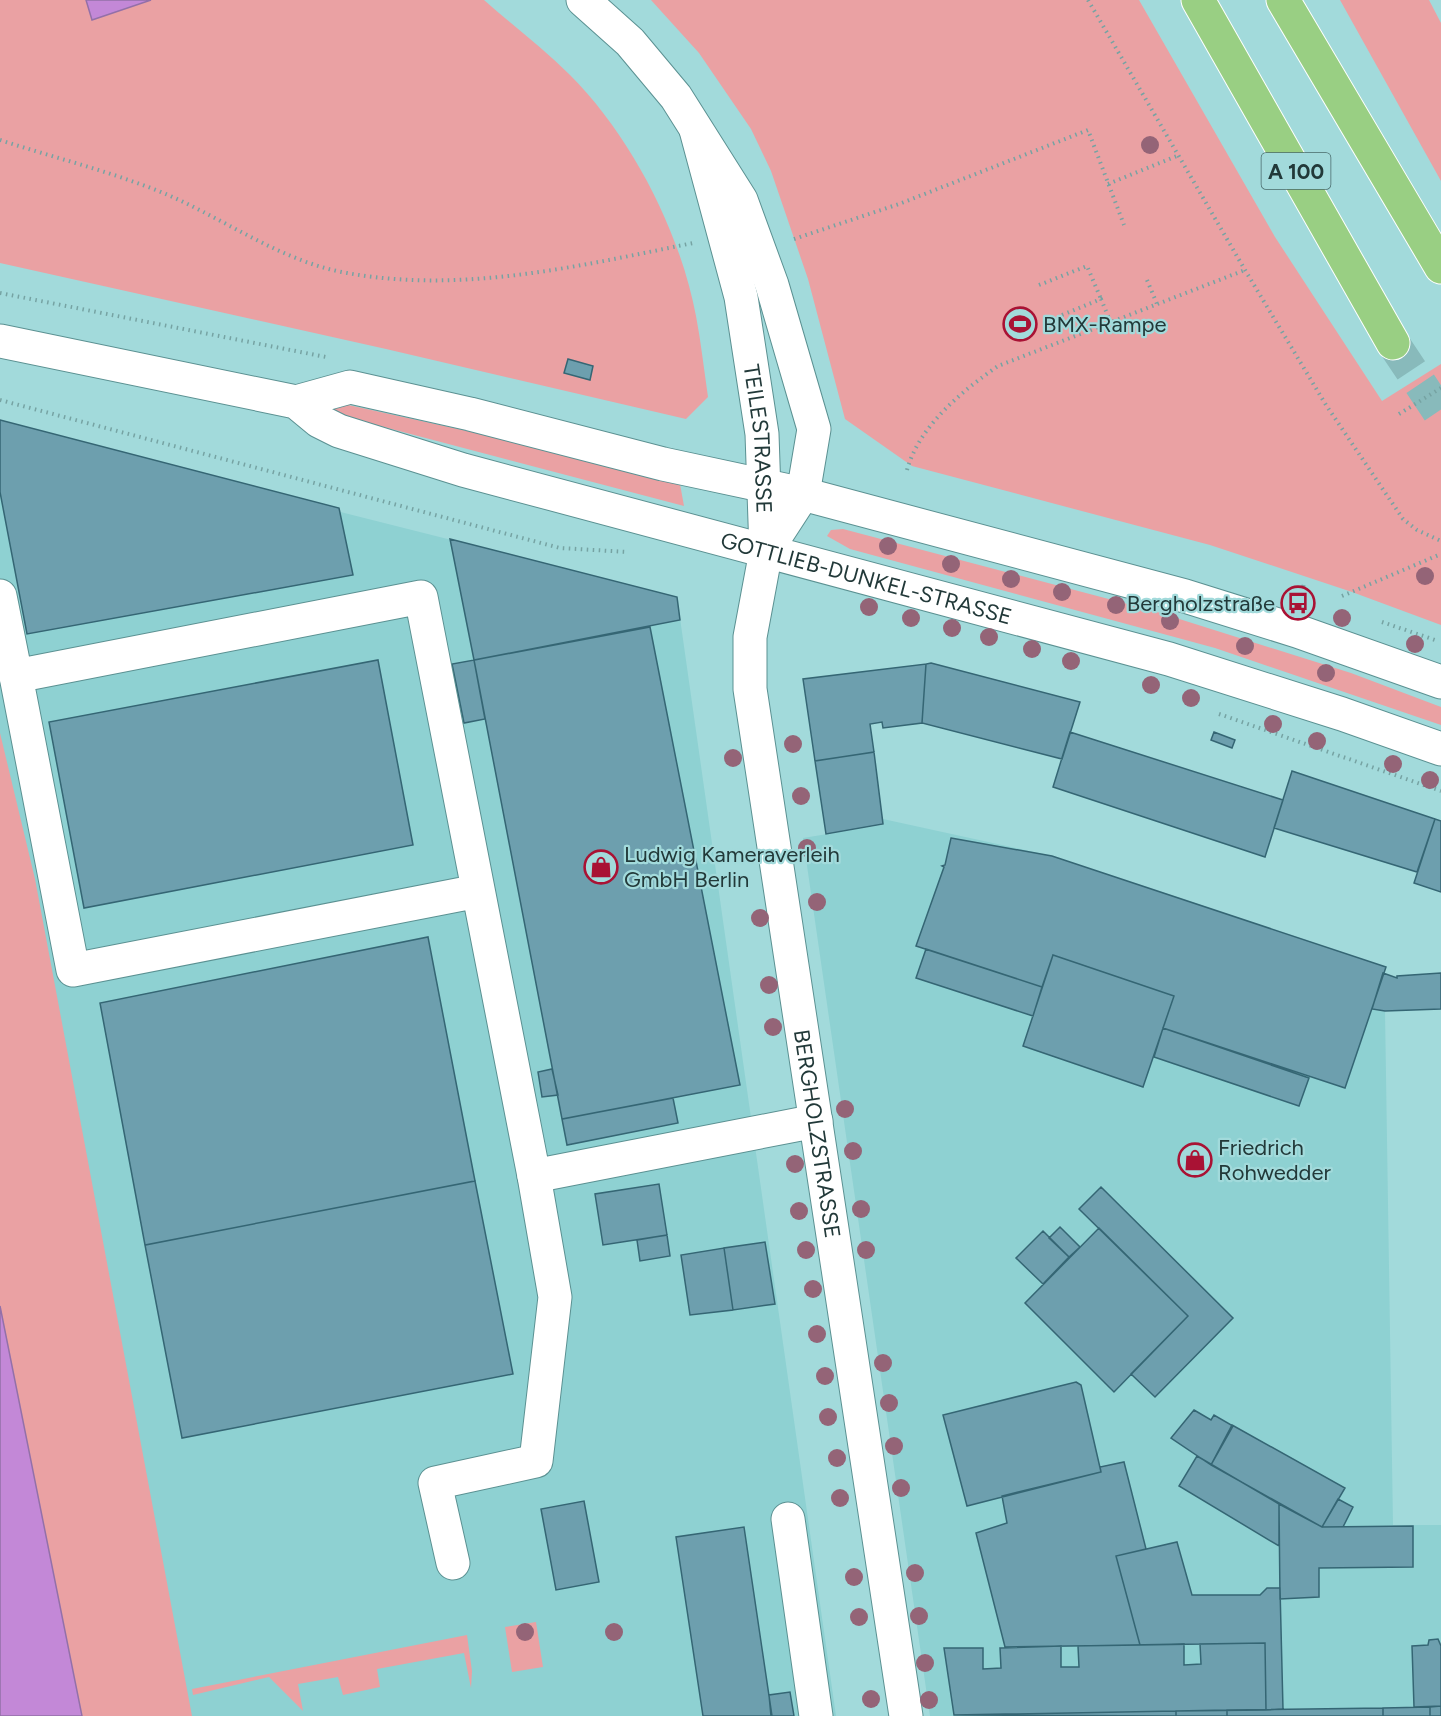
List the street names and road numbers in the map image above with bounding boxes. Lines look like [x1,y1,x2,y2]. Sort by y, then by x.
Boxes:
road number: A 100 [1262,153,1330,189]
street label: TEILESTRASSE [738,362,778,514]
street label: GOTTLIEB-DUNKEL-STRASSE [718,526,1015,630]
street label: BERGHOLZSTRASSE [788,1028,847,1240]

